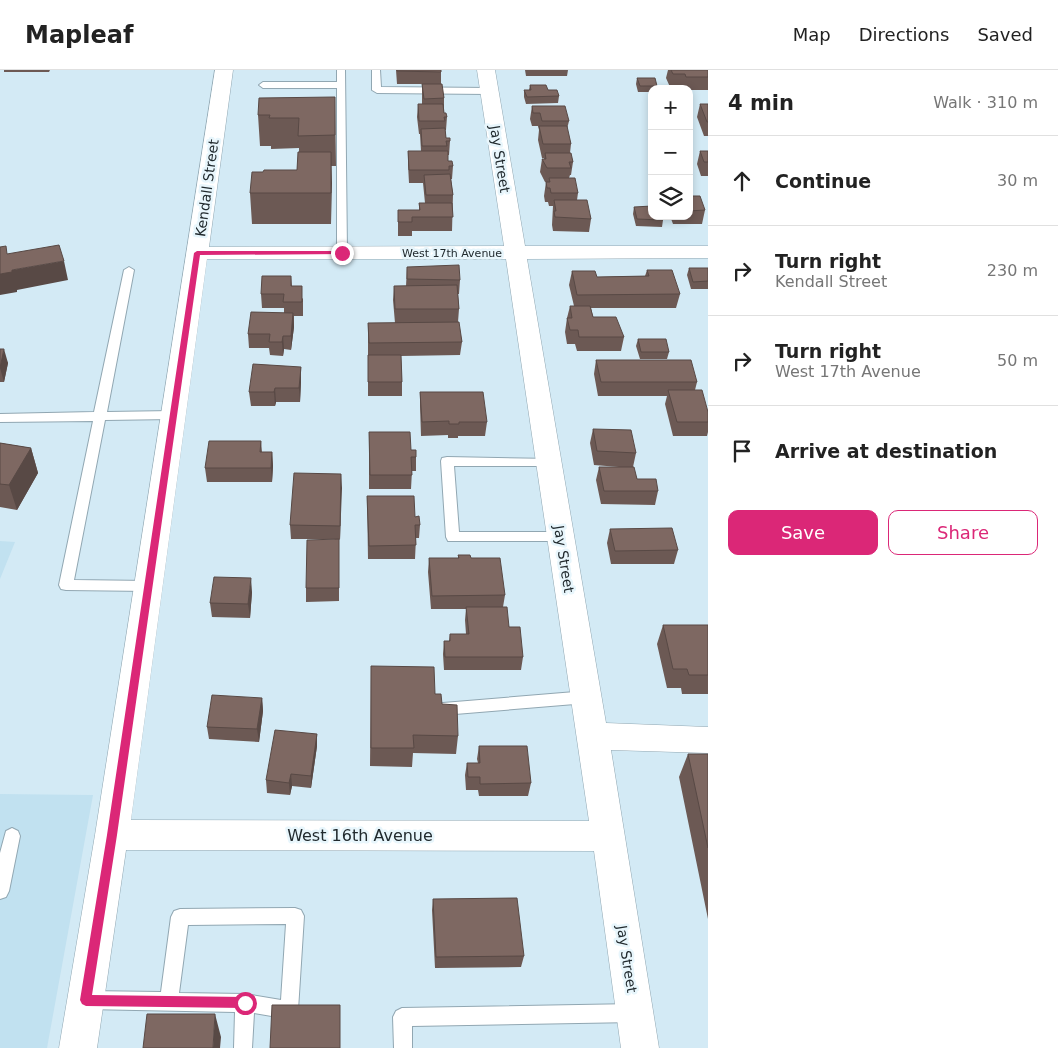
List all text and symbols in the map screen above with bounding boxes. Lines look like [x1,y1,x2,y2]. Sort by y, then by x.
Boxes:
text: Mapleaf [25,21,133,49]
text: Map [793,24,831,45]
text: Directions [859,24,949,45]
text: Saved [977,24,1033,45]
map controls [648,85,693,220]
button: + [648,85,693,130]
text: 4 min [728,91,794,115]
text: Walk · 310 m [933,93,1038,112]
street label: Jay Street [487,123,513,194]
button: − [648,130,693,175]
street label: Kendall Street [192,138,222,238]
icon: ahead [728,167,756,195]
text: Continue [775,170,871,192]
text: 30 m [997,171,1038,190]
button: layers [648,175,693,220]
route end [331,242,354,265]
street label: West 17th Avenue [402,247,502,260]
text: Turn right [775,250,881,272]
icon: right [728,257,756,285]
text: 230 m [987,261,1038,280]
text: Kendall Street [775,272,887,291]
text: Turn right [775,340,881,362]
icon: right [728,347,756,375]
text: 50 m [997,351,1038,370]
text: West 17th Avenue [775,362,921,381]
icon: arrive [728,437,756,465]
text: Arrive at destination [775,440,997,462]
button: Save [728,510,878,555]
button: Share [888,510,1038,555]
street label: Jay Street [551,523,577,594]
street label: West 16th Avenue [287,826,433,845]
street label: Jay Street [614,923,640,994]
route start [234,992,257,1015]

